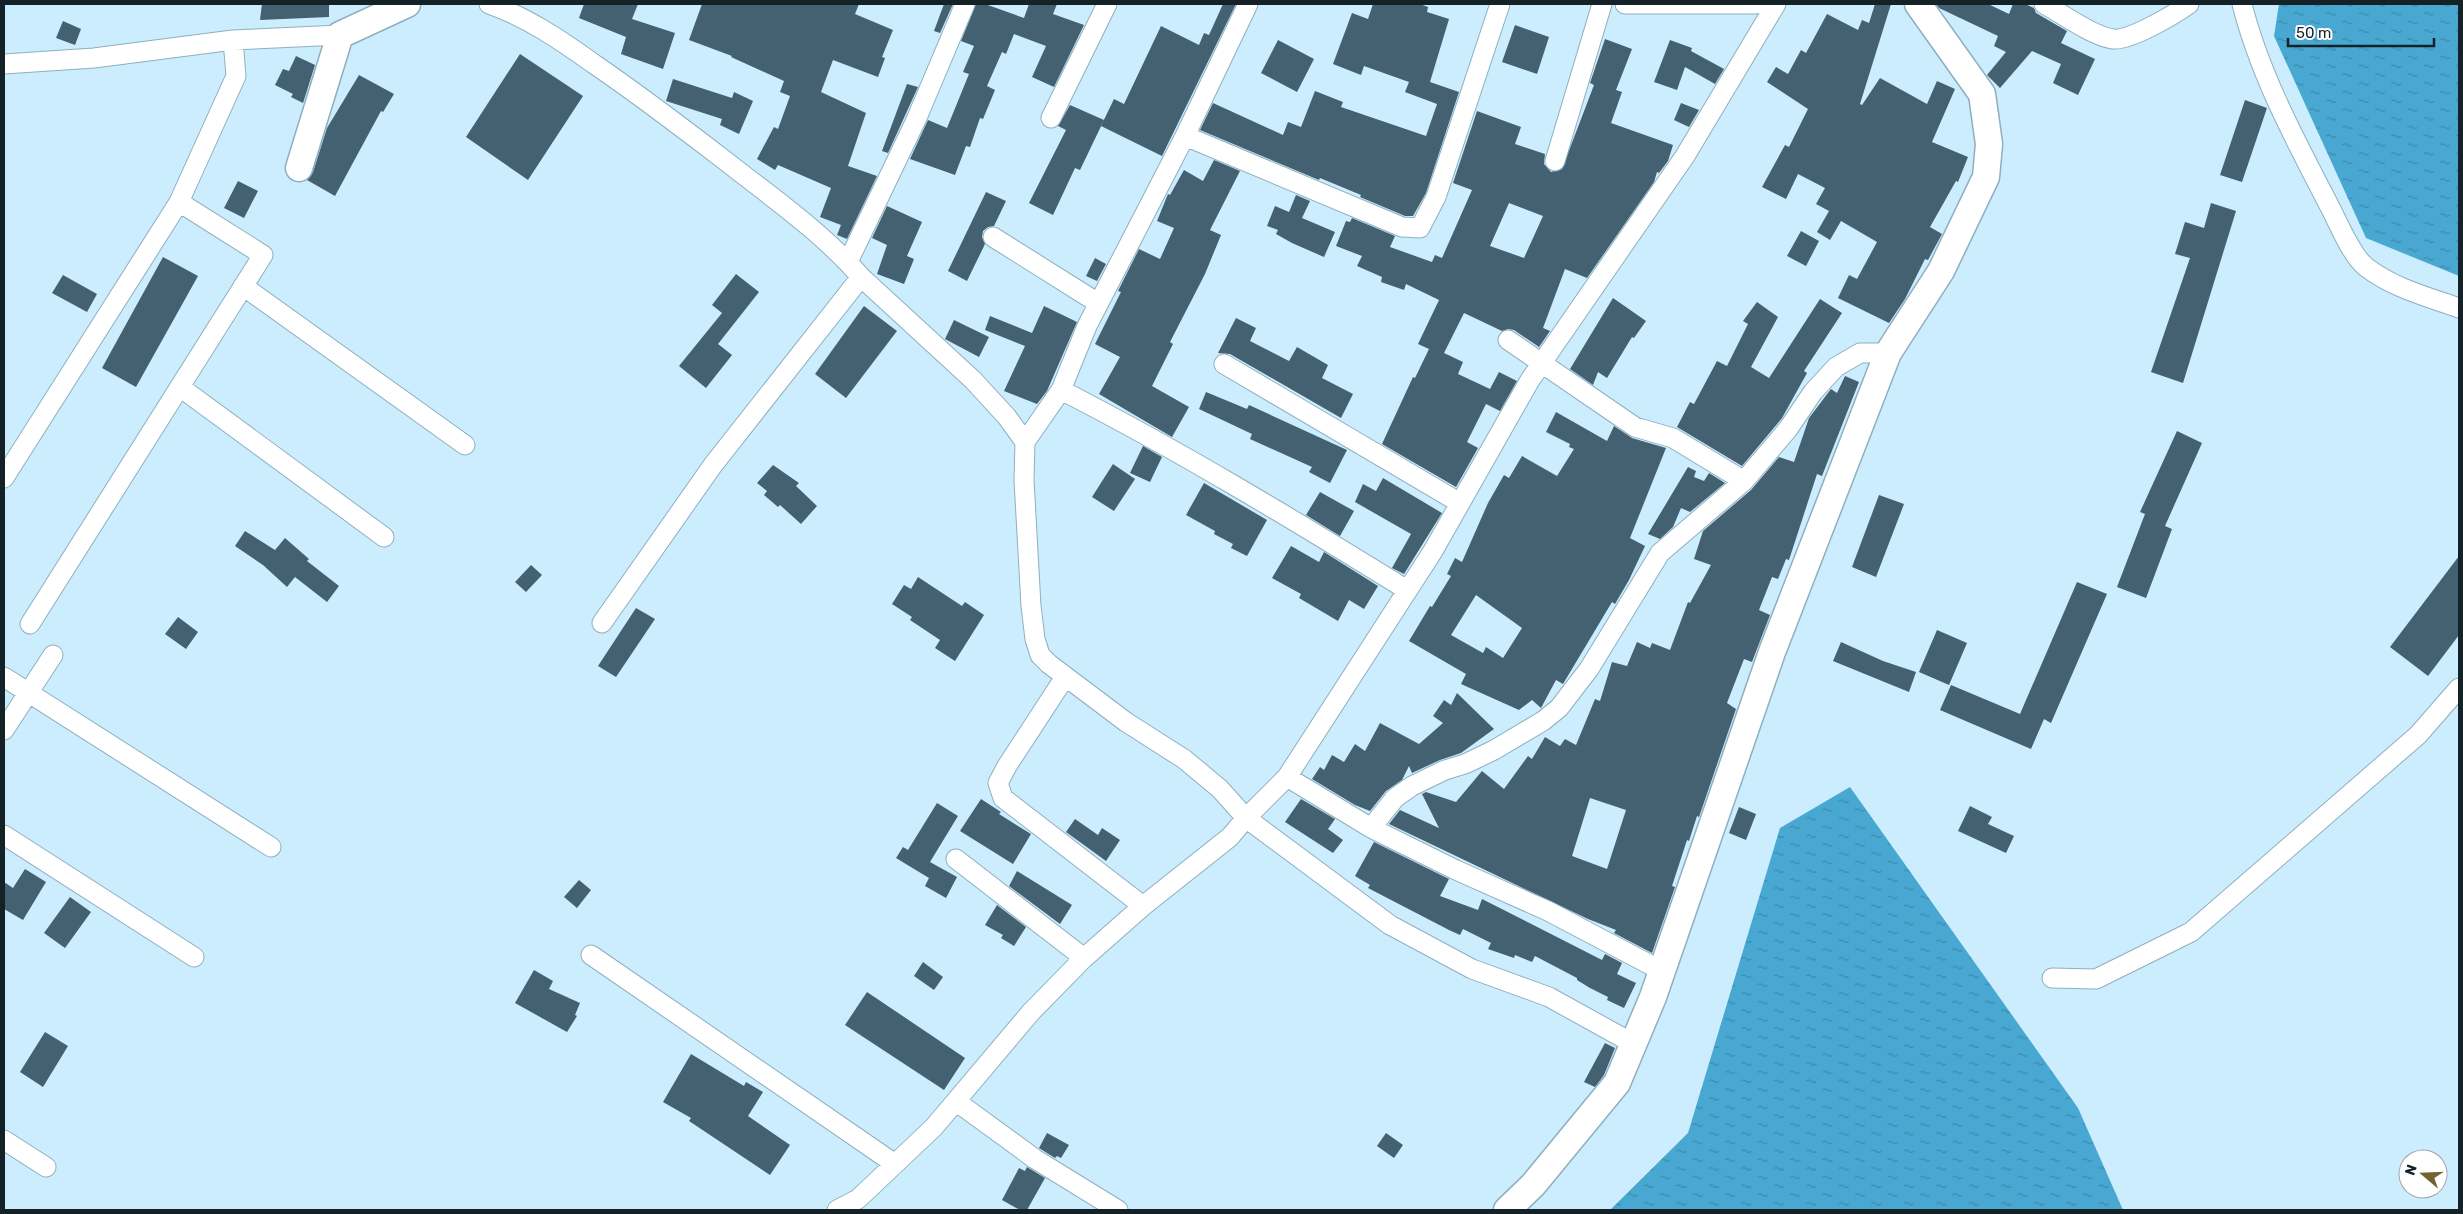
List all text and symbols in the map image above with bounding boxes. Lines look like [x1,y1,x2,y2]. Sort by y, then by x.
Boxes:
scale bar [2288,15,2434,47]
text: 50 m [2296,24,2331,42]
north arrow [2398,1149,2448,1199]
text: N [2402,1162,2421,1177]

